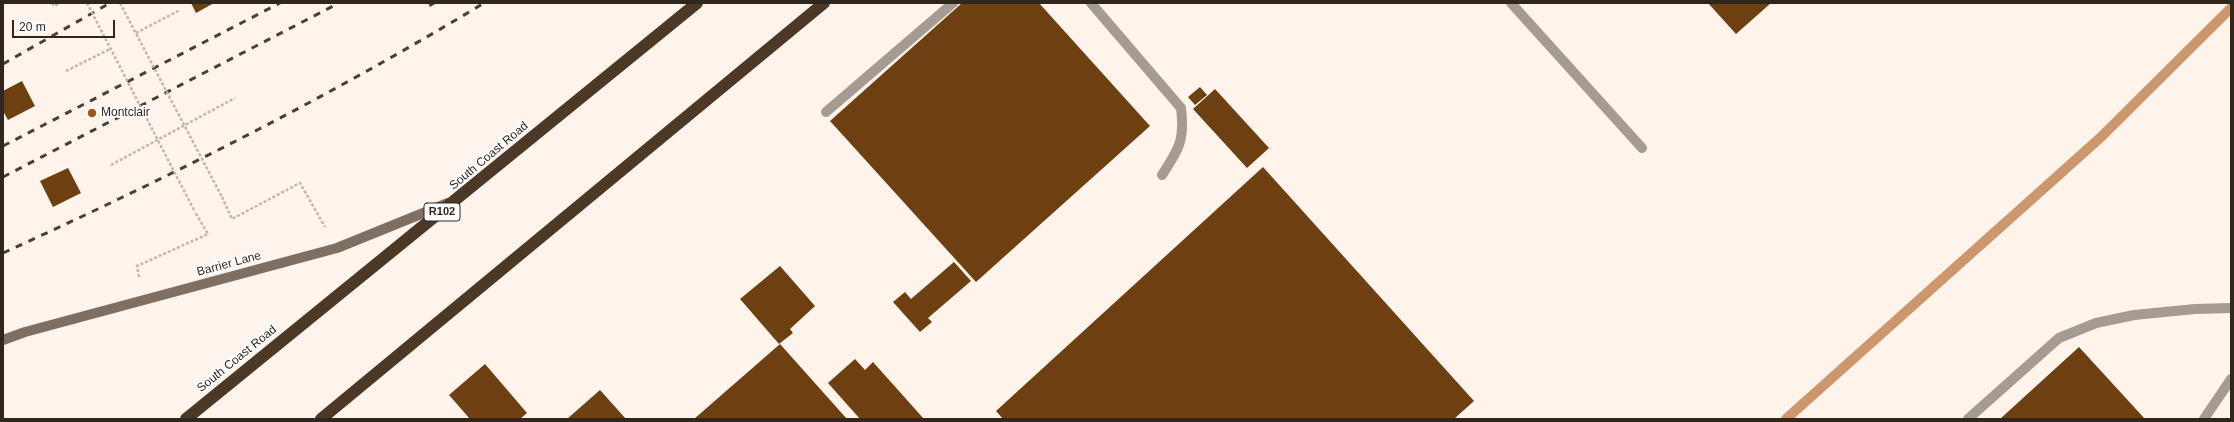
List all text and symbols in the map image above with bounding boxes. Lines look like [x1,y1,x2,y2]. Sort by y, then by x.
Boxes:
scale bar [14,12,117,38]
text: 20 m [19,20,46,34]
place label: Montclair [101,106,150,120]
marker: Montclair [86,107,98,119]
street label: South Coast Road [447,119,531,193]
road number: R102 [424,203,460,221]
street label: Barrier Lane [195,248,263,280]
street label: South Coast Road [194,323,280,395]

